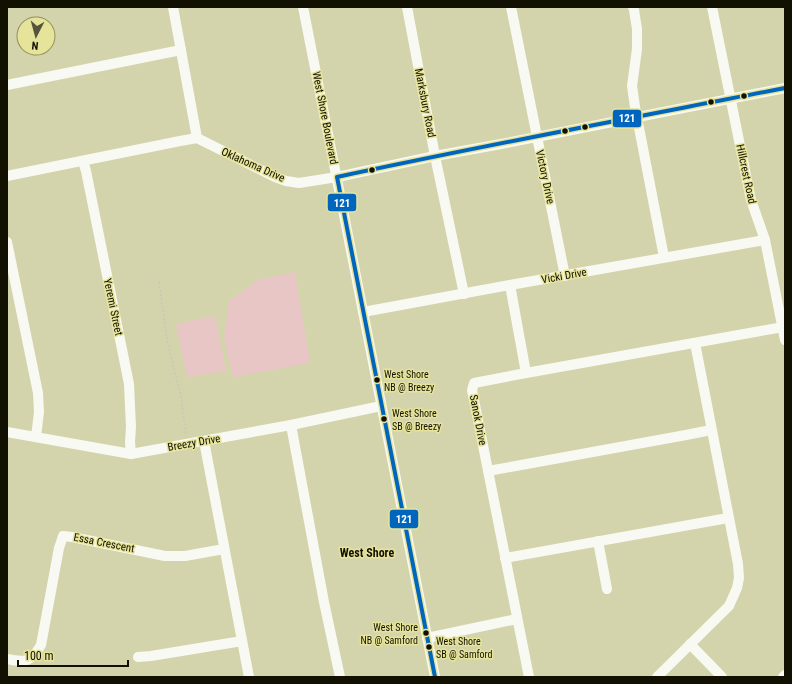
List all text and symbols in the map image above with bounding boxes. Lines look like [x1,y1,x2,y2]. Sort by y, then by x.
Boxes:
north arrow [16,16,56,56]
text: N [31,39,39,52]
street label: Marksbury Road [412,67,438,139]
street label: West Shore Boulevard [310,70,340,166]
unlabelled marker [739,91,749,101]
unlabelled marker [706,97,716,107]
line badge: 121 [612,109,642,128]
text: 121 [619,112,635,125]
unlabelled marker [580,122,590,132]
unlabelled marker [560,126,570,136]
street label: Hillcrest Road [733,143,759,205]
street label: Oklahoma Drive [219,145,287,185]
street label: Victory Drive [533,149,557,205]
unlabelled marker [367,165,377,175]
line badge: 121 [327,193,357,212]
text: 121 [334,197,350,210]
street label: Vicki Drive [540,266,588,286]
street label: Yeremi Street [101,277,125,337]
place label: West Shore NB @ Breezy [384,369,434,393]
marker: West Shore NB @ Breezy [372,375,382,385]
street label: Sanok Drive [467,394,489,446]
place label: West Shore SB @ Breezy [392,408,441,432]
marker: West Shore SB @ Breezy [379,414,389,424]
street label: Breezy Drive [167,432,221,454]
line badge: 121 [389,509,419,529]
text: 121 [396,513,412,526]
street label: Essa Crescent [72,531,136,555]
district label: West Shore [340,546,394,560]
place label: West Shore NB @ Samford [360,622,418,646]
marker: West Shore NB @ Samford [421,628,431,638]
place label: West Shore SB @ Samford [436,636,493,660]
scale bar [18,642,128,668]
marker: West Shore SB @ Samford [424,642,434,652]
text: 100 m [24,649,54,663]

